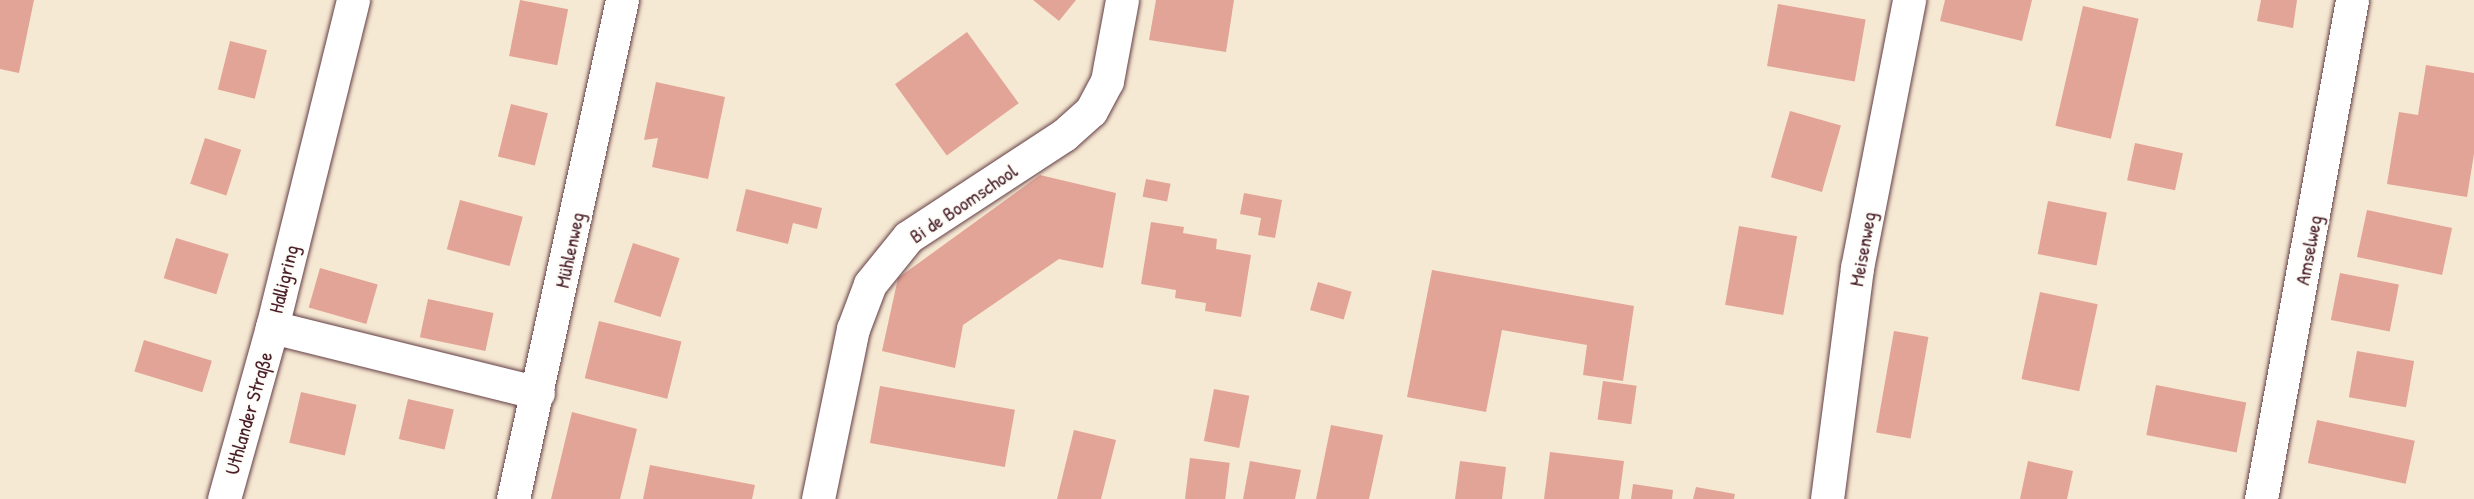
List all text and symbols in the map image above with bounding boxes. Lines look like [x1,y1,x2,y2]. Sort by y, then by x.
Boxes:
street label: Bi de Boomschool [905,158,1021,248]
street label: Mühlenweg [549,210,589,290]
street label: Meisenweg [1844,210,1880,288]
street label: Amselweg [2289,213,2327,287]
street label: Halligring [263,242,303,316]
street label: Uthlander Straße [219,349,277,477]

